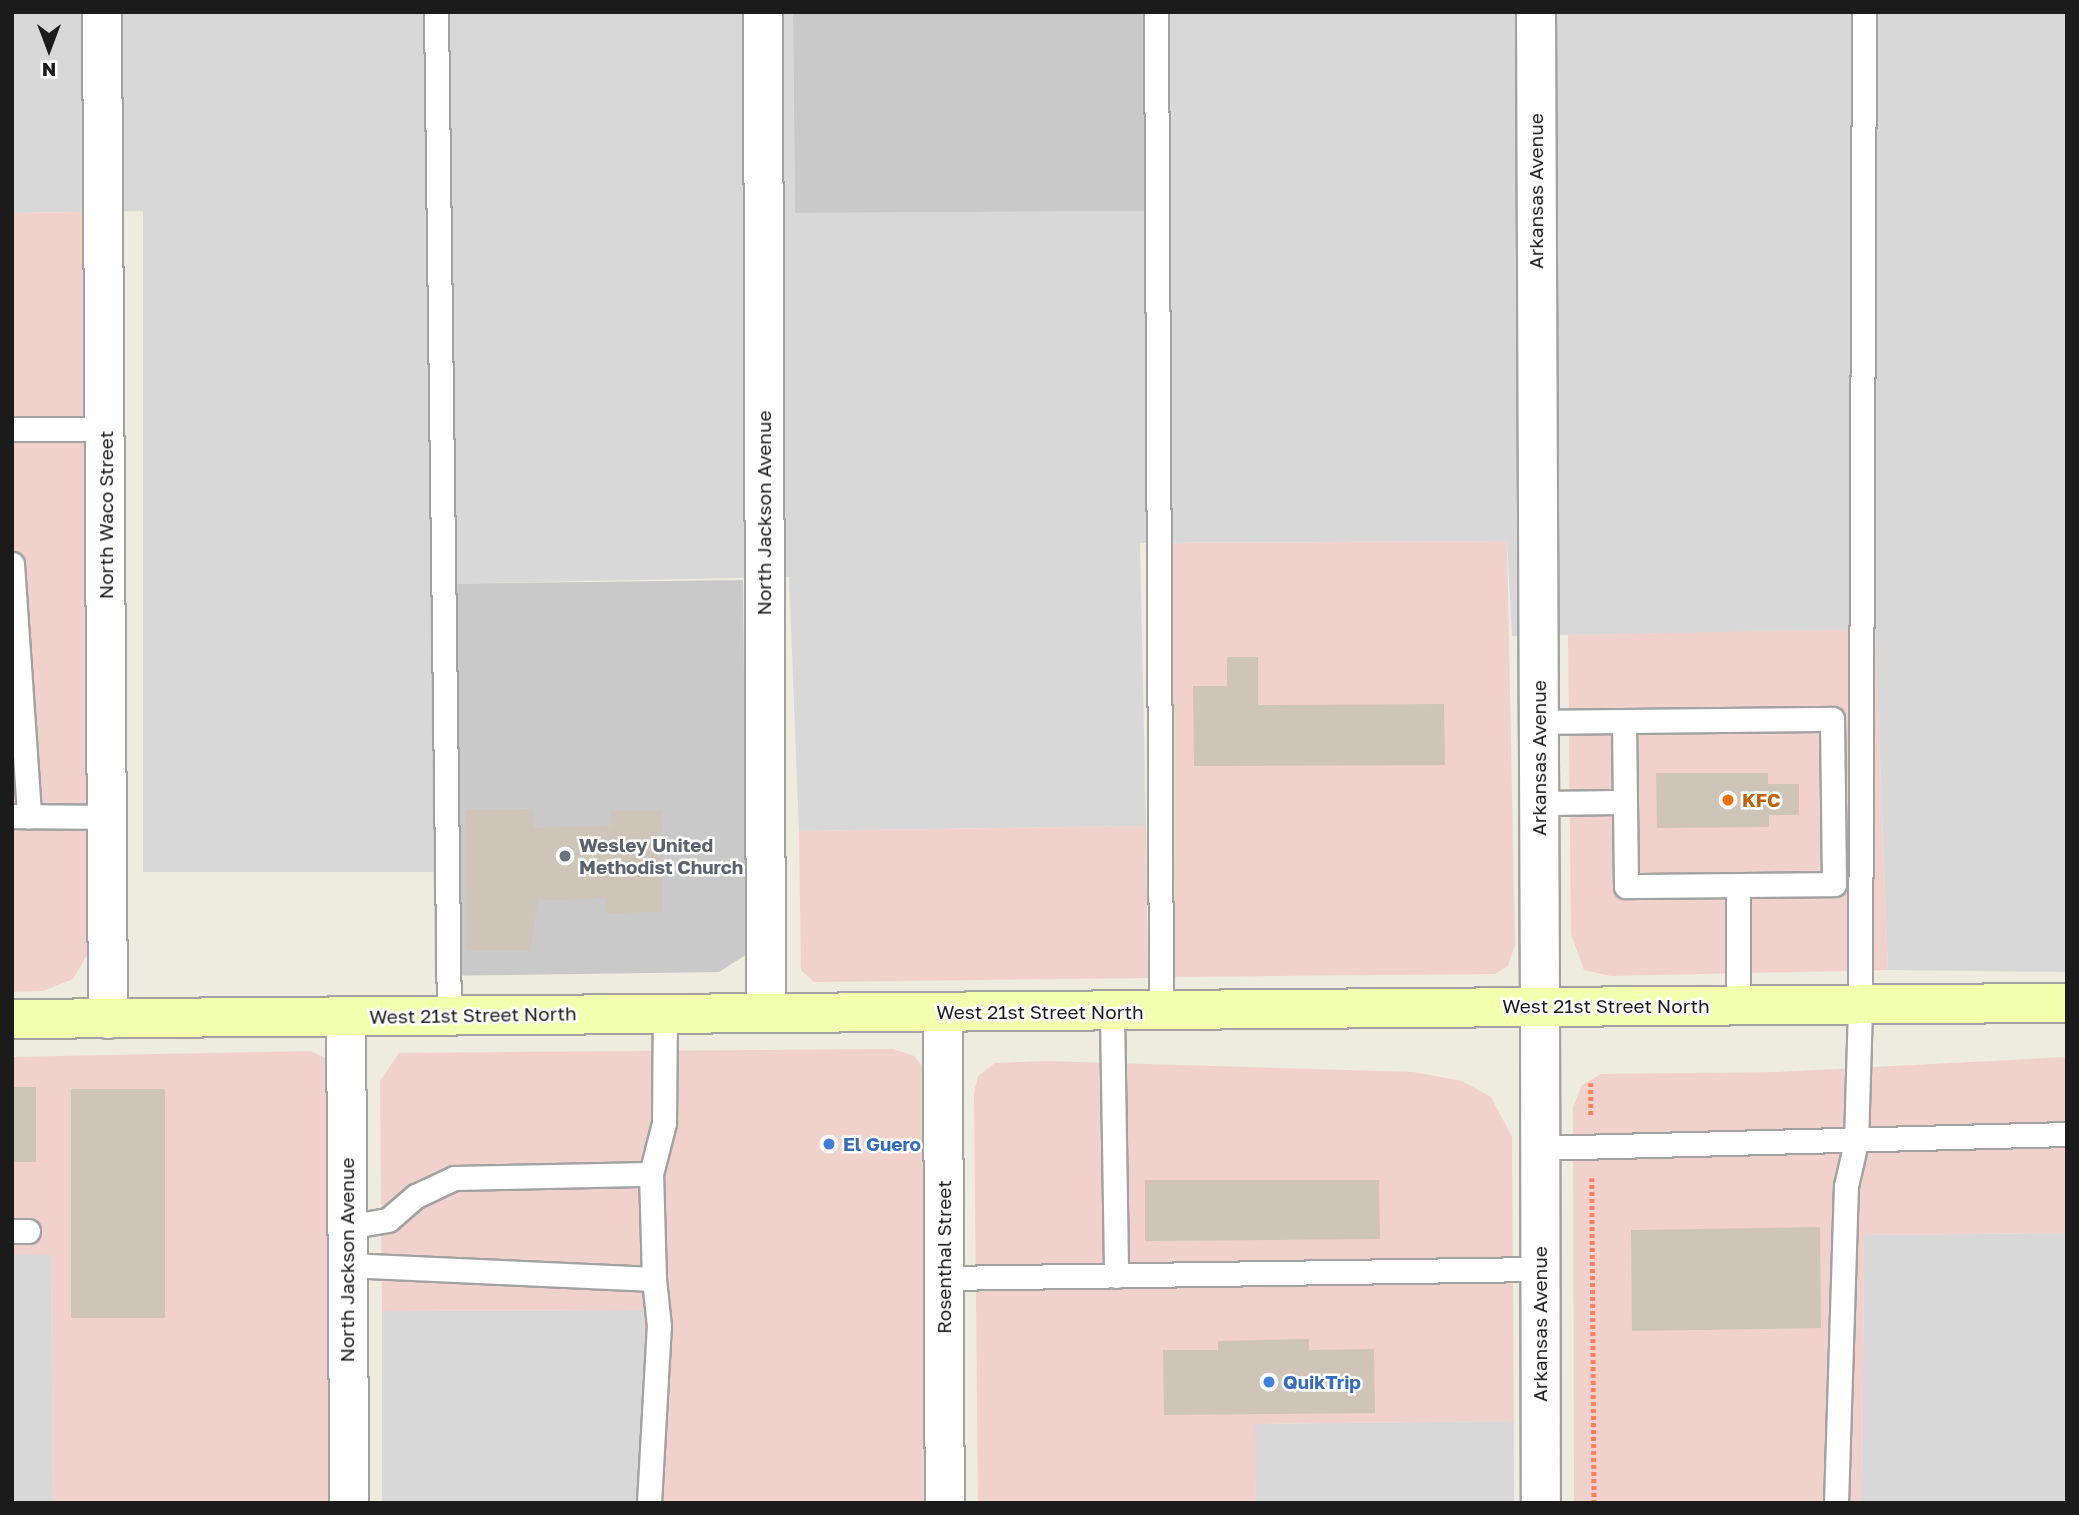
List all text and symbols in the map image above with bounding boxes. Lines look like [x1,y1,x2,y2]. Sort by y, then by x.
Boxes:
north arrow [14,14,84,84]
text: N [42,59,56,82]
street label: Arkansas Avenue [1525,113,1547,269]
street label: North Jackson Avenue [753,410,775,616]
street label: North Waco Street [95,431,117,599]
street label: Arkansas Avenue [1528,680,1550,836]
place label: KFC [1742,789,1781,811]
marker: KFC [1720,792,1736,808]
place label: Wesley United Methodist Church [579,834,743,878]
marker: Wesley United Methodist Church [557,848,573,864]
street label: West 21st Street North [1502,995,1710,1017]
street label: West 21st Street North [936,1001,1144,1023]
street label: West 21st Street North [369,1002,577,1028]
place label: El Guero [843,1133,921,1155]
marker: El Guero [821,1136,837,1152]
street label: North Jackson Avenue [336,1157,358,1363]
street label: Rosenthal Street [933,1180,955,1334]
street label: Arkansas Avenue [1529,1246,1551,1402]
place label: QuikTrip [1283,1371,1361,1393]
marker: QuikTrip [1261,1374,1277,1390]

